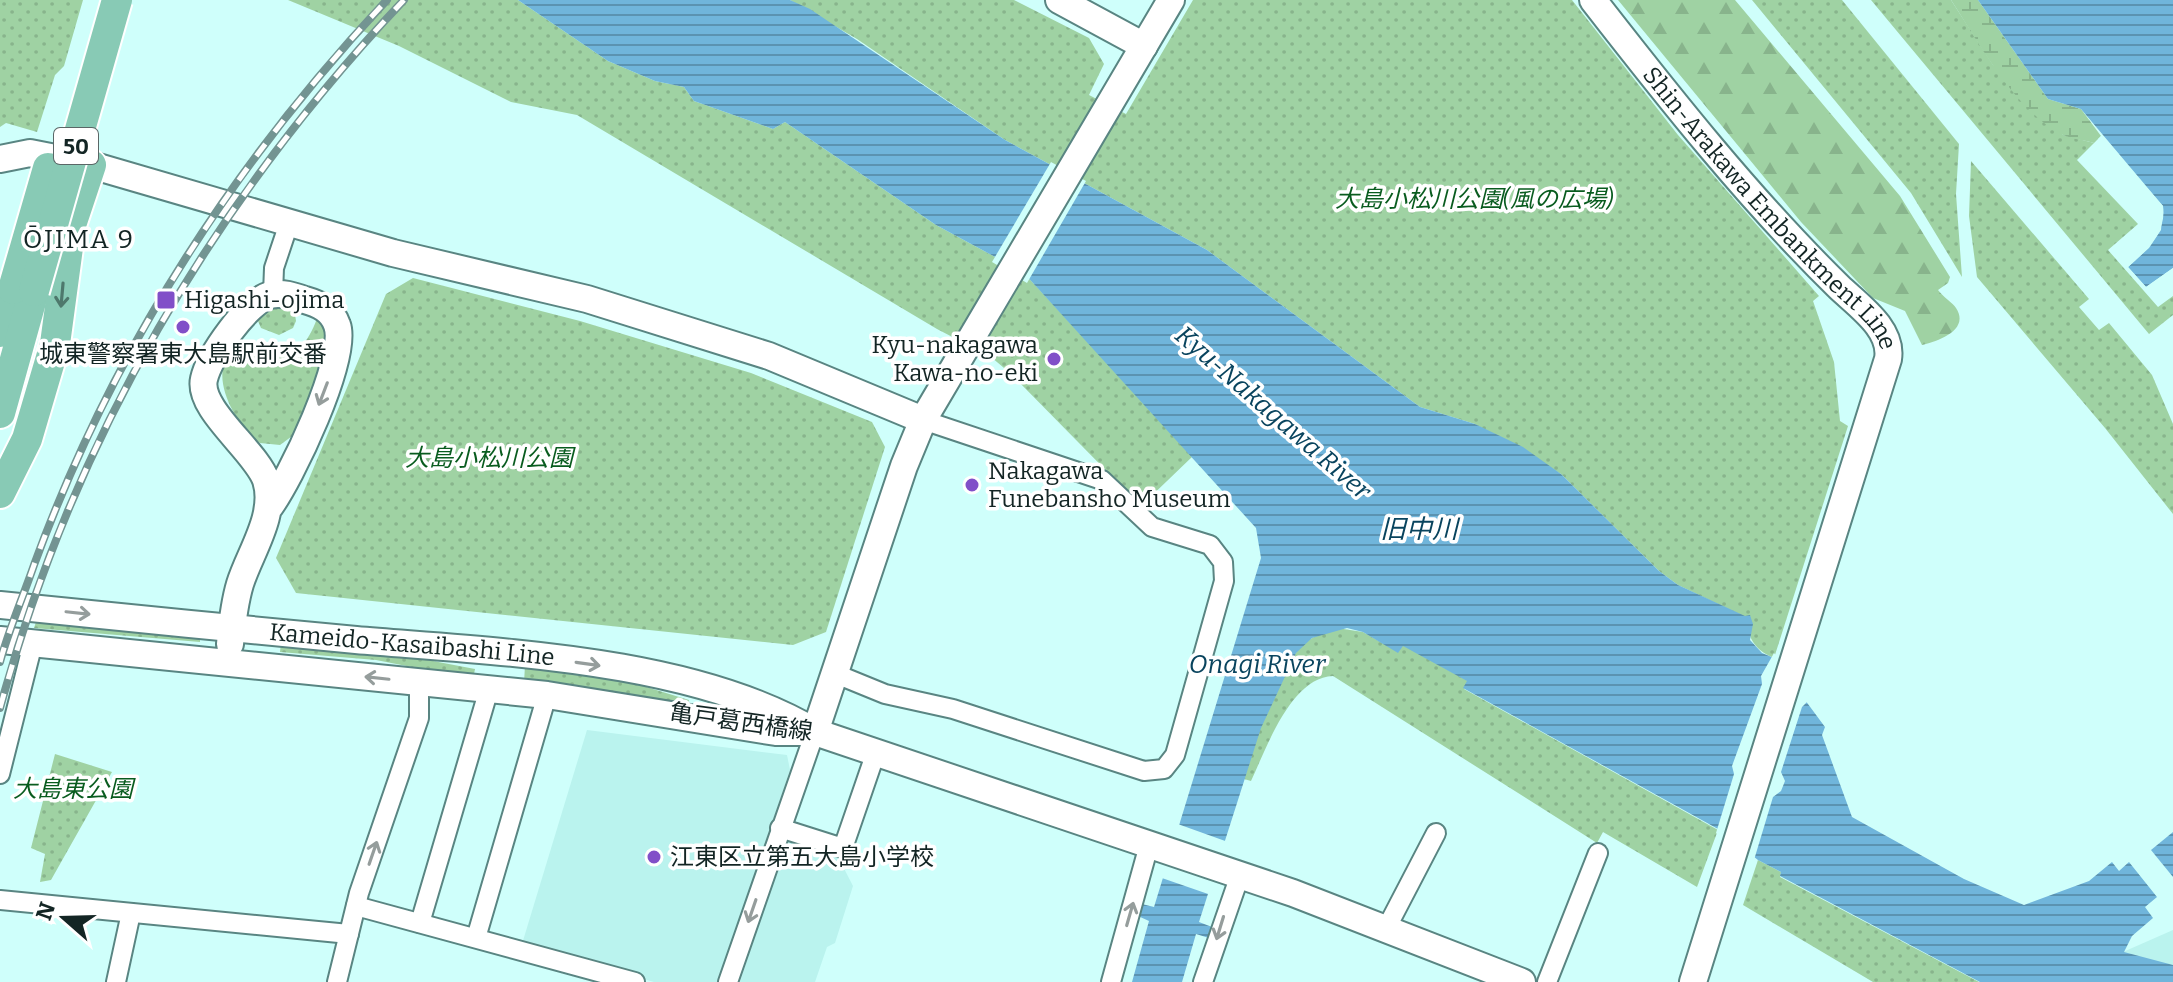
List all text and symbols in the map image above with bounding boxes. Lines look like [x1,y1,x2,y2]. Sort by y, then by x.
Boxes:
street label: Shin-Arakawa Embankment Line [1637,61,1902,353]
road number: 50 [54,128,98,164]
park label: 大島小松川公園(風の広場) [1335,185,1614,213]
district label: ŌJIMA 9 [23,224,135,255]
one-way arrow [54,281,69,308]
place label: Higashi-ojima [184,286,344,314]
marker: Higashi-ojima [155,289,177,311]
marker: 城東警察署東大島駅前交番 [174,318,192,336]
water label: Kyu-Nakagawa River [1169,320,1378,507]
place label: Kyu-nakagawa Kawa-no-eki [872,331,1038,387]
place label: 城東警察署東大島駅前交番 [39,340,327,368]
marker: Kyu-nakagawa Kawa-no-eki [1045,350,1063,368]
one-way arrow [315,381,329,406]
park label: 大島小松川公園 [405,444,576,472]
place label: Nakagawa Funebansho Museum [988,457,1230,513]
marker: Nakagawa Funebansho Museum [963,476,981,494]
water label: 旧中川 [1380,514,1461,545]
one-way arrow [64,606,91,621]
street label: Kameido-Kasaibashi Line [268,618,556,672]
water label: Onagi River [1189,649,1327,680]
one-way arrow [574,657,601,672]
one-way arrow [364,671,391,686]
street label: 亀戸葛西橋線 [668,698,814,746]
park label: 大島東公園 [13,775,136,803]
one-way arrow [366,841,381,866]
place label: 江東区立第五大島小学校 [670,843,934,871]
marker: 江東区立第五大島小学校 [645,848,663,866]
north arrow [24,878,104,958]
one-way arrow [744,898,759,923]
text: N [30,899,61,924]
one-way arrow [1123,901,1138,927]
one-way arrow [1212,914,1227,940]

